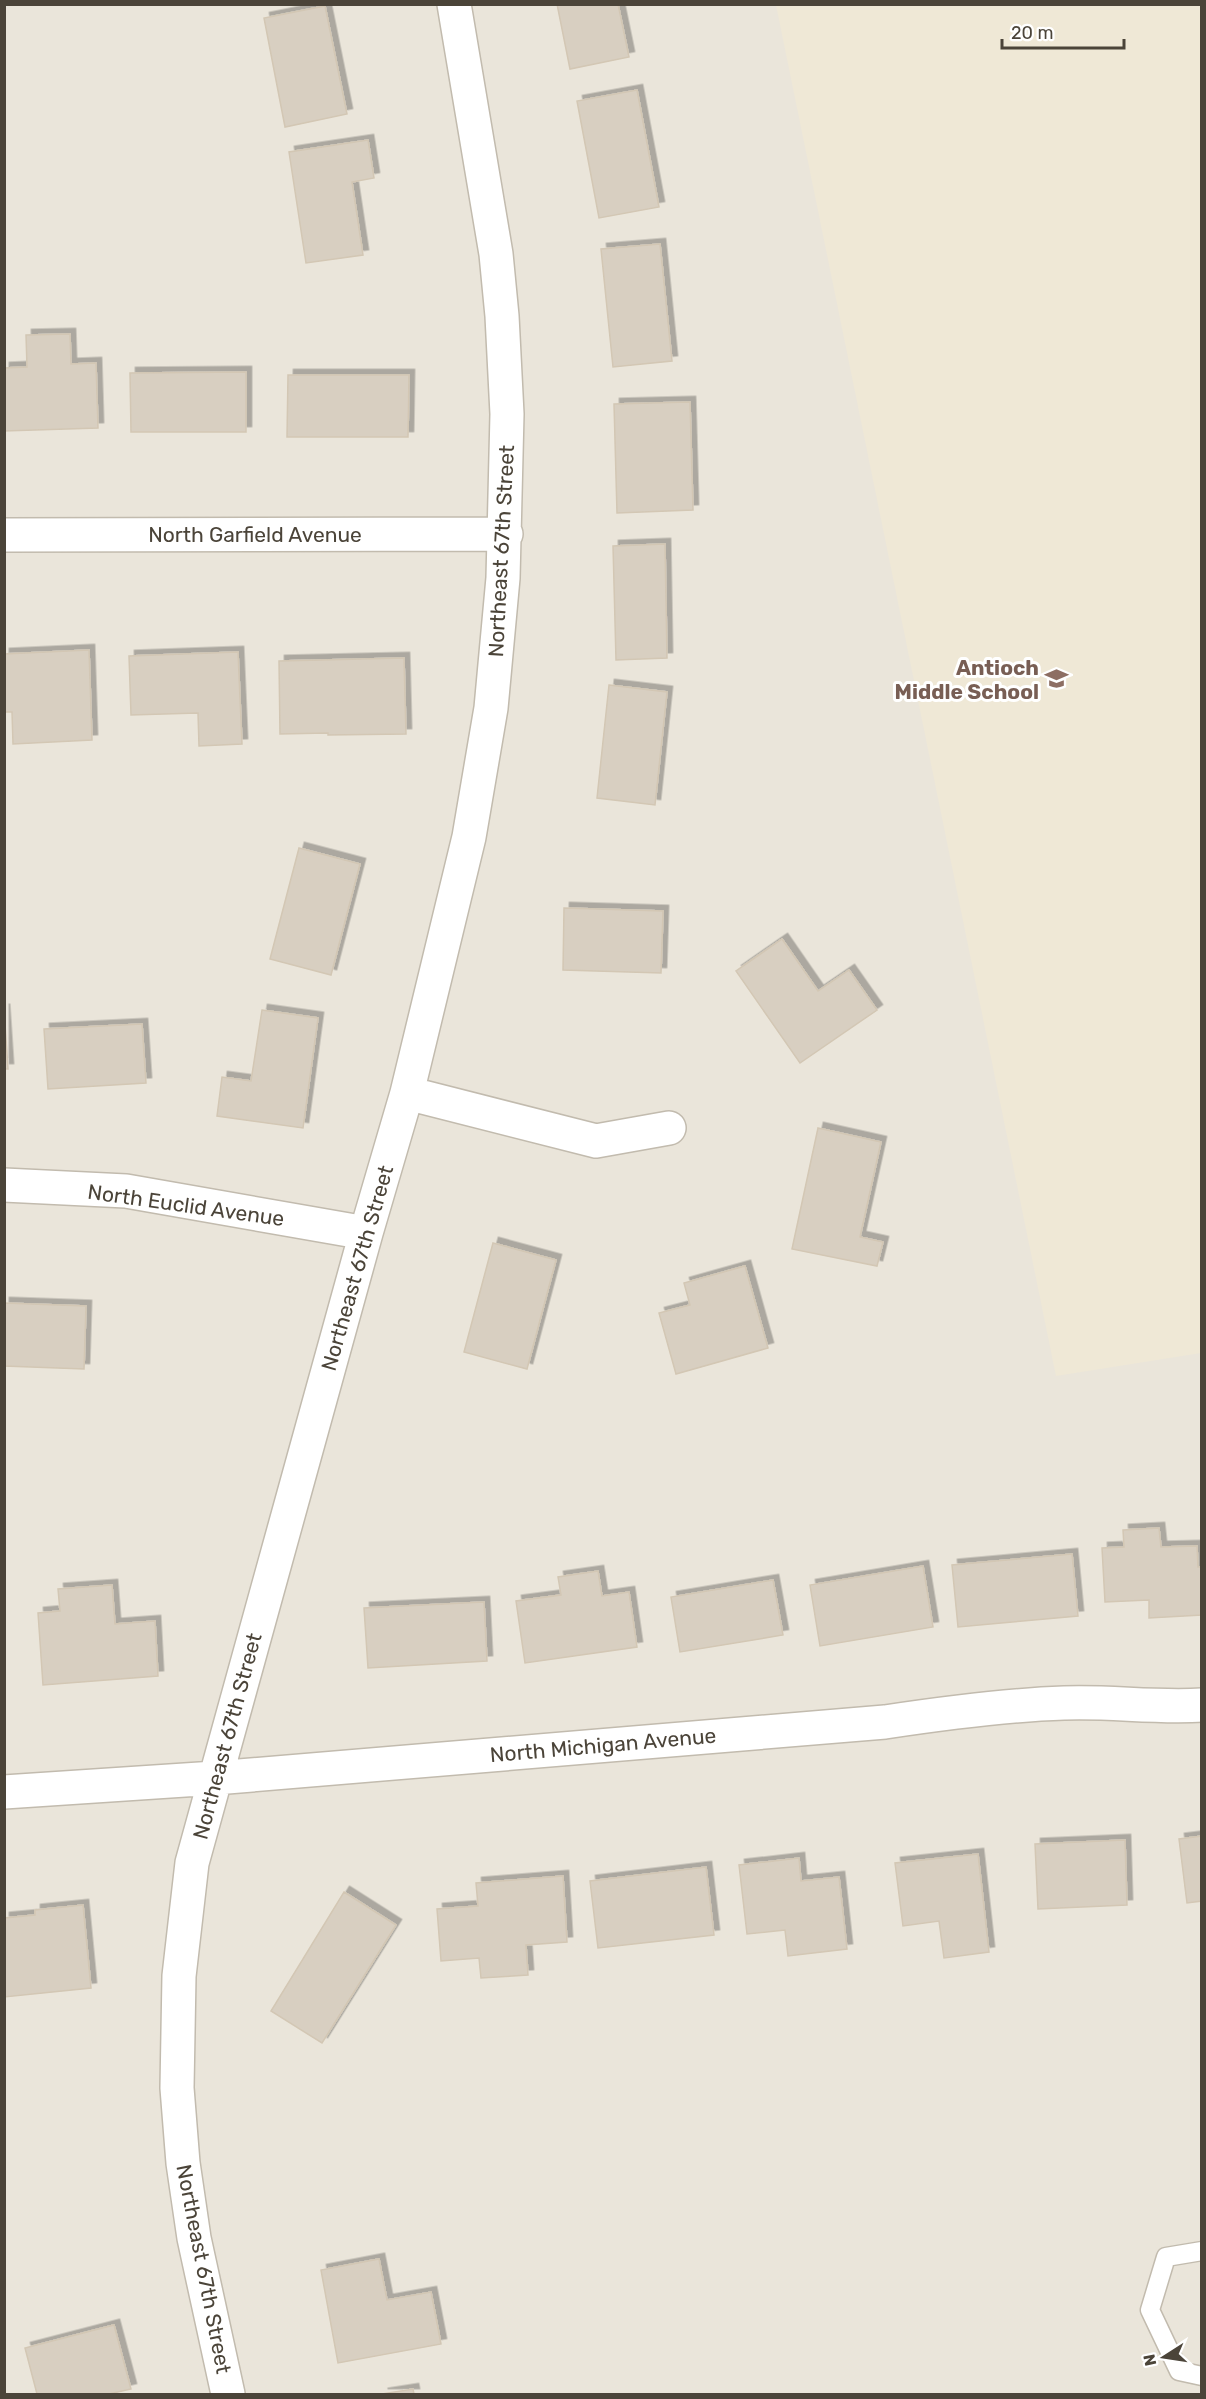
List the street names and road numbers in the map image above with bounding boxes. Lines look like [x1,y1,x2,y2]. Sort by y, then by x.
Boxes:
street label: Northeast 67th Street [483,444,519,658]
street label: North Garfield Avenue [148,522,362,547]
street label: Northeast 67th Street [316,1162,398,1374]
street label: North Euclid Avenue [86,1179,286,1231]
street label: Northeast 67th Street [187,1630,267,1842]
street label: North Michigan Avenue [489,1723,717,1767]
street label: Northeast 67th Street [171,2162,237,2376]

